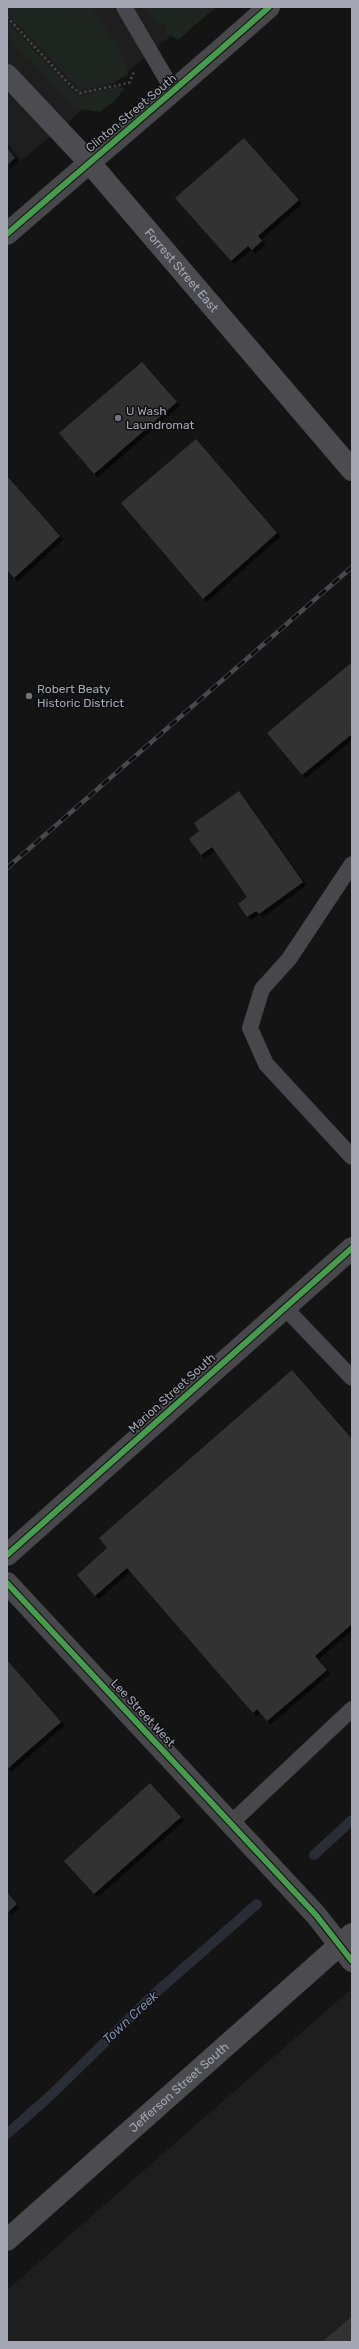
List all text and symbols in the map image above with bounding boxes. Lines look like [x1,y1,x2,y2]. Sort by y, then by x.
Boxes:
street label: Clinton Street South [83,71,179,155]
street label: Forrest Street East [142,226,221,315]
place label: U Wash Laundromat [126,404,195,432]
marker: U Wash Laundromat [113,413,123,423]
place label: Robert Beaty Historic District [37,682,124,710]
marker: Robert Beaty Historic District [24,691,34,701]
street label: Marion Street South [126,1350,218,1436]
street label: Lee Street West [108,1676,178,1750]
water label: Town Creek [100,1988,161,2047]
street label: Jefferson Street South [126,2040,232,2135]

